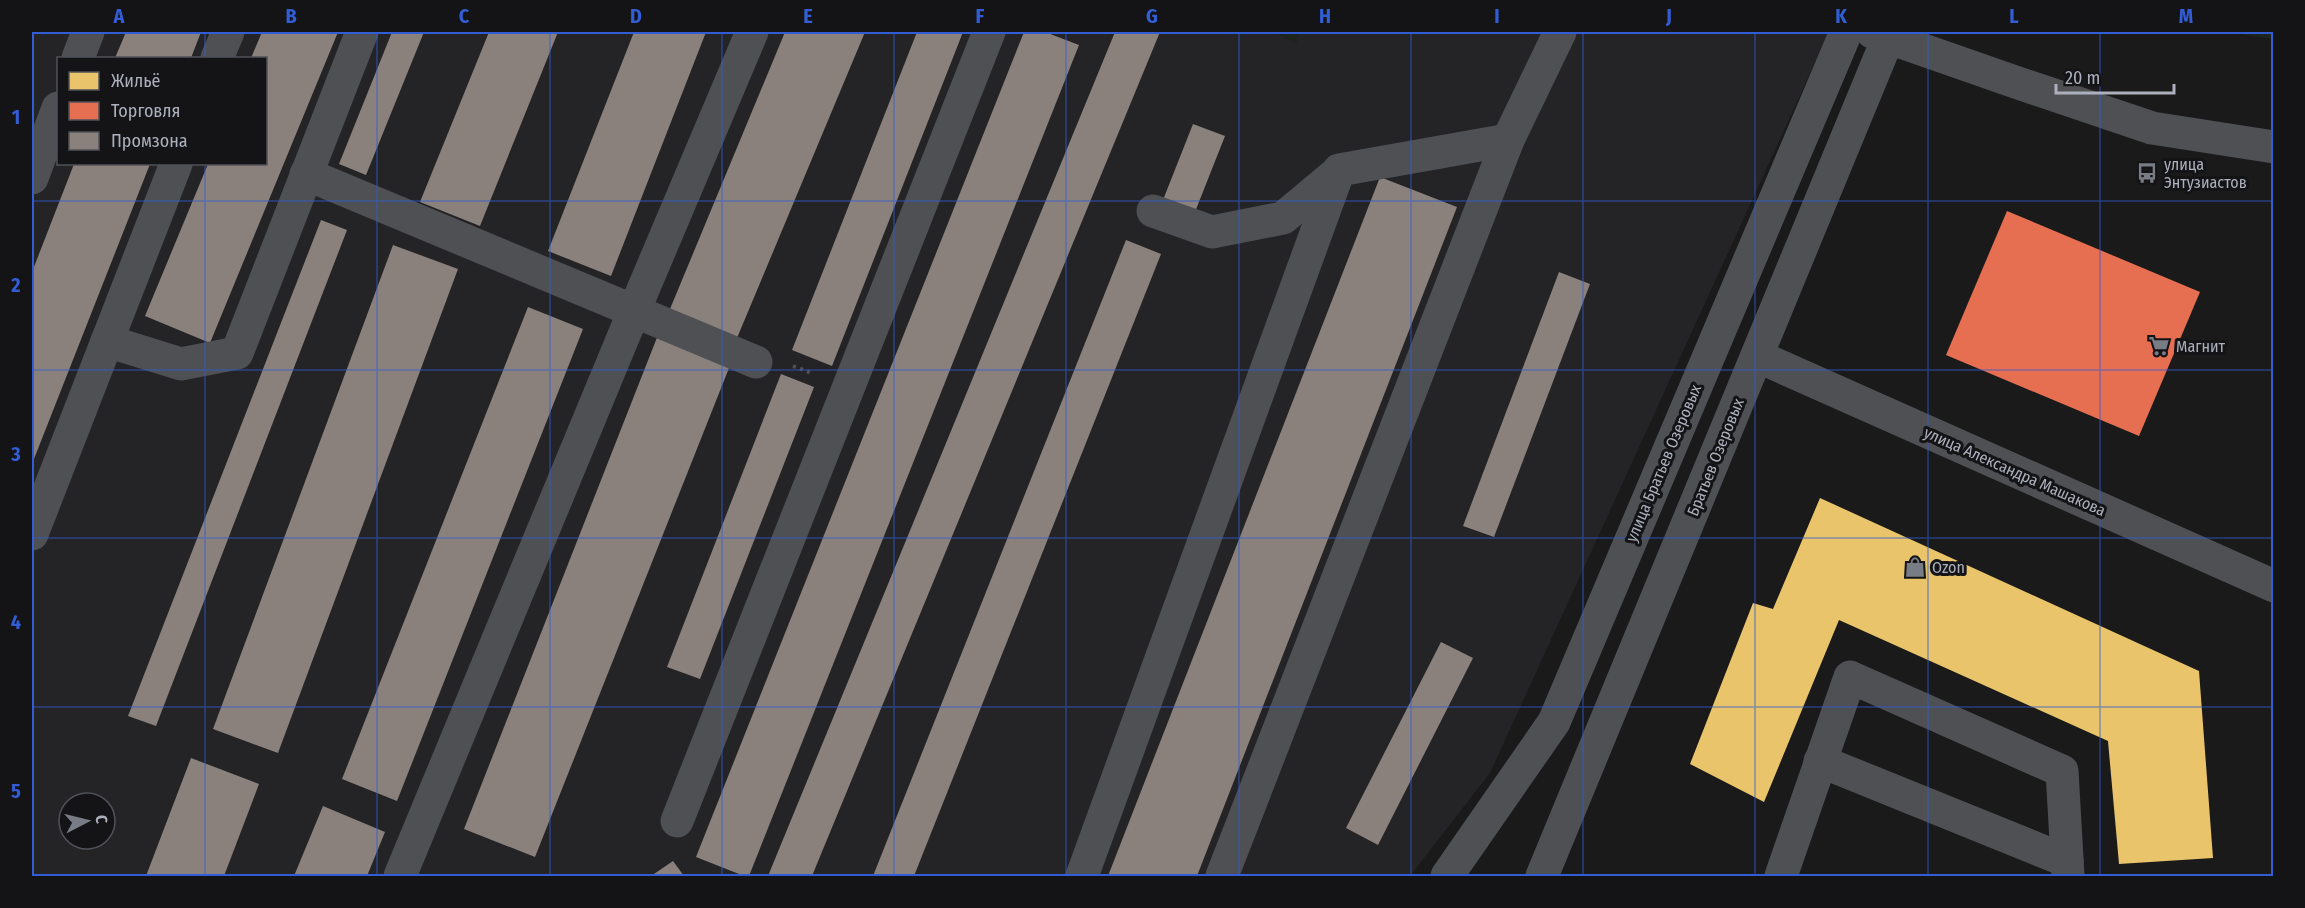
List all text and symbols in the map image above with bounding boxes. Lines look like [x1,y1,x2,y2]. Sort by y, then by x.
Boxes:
text: A [113,4,126,28]
text: B [285,4,297,28]
text: C [459,4,470,28]
text: D [630,4,642,28]
text: E [803,4,813,28]
text: F [976,4,985,28]
text: G [1146,4,1158,28]
text: H [1319,4,1331,28]
text: I [1494,4,1500,28]
text: J [1665,4,1672,28]
text: K [1835,4,1847,28]
text: L [2009,4,2019,28]
text: M [2179,4,2193,28]
legend [57,57,267,165]
scale bar [2056,57,2174,95]
text: 20 m [2065,67,2100,89]
text: Жильё [111,70,161,92]
text: Торговля [111,100,180,122]
text: 1 [12,105,20,129]
text: Промзона [111,130,188,152]
place label: улица Энтузиастов [2164,155,2247,192]
bus stop icon: улица Энтузиастов [2135,161,2159,185]
text: 2 [10,273,21,297]
supermarket icon: Магнит [2147,334,2171,358]
place label: Магнит [2176,337,2226,356]
street label: улица Братьев Озеровых [1622,382,1705,545]
street label: Братьев Озеровых [1683,396,1748,519]
street label: улица Александра Машакова [1921,423,2109,520]
text: 3 [10,442,21,466]
shop icon: Ozon [1903,555,1927,579]
place label: Ozon [1932,558,1965,577]
text: 4 [11,610,21,634]
text: 5 [11,779,21,803]
north arrow [57,791,117,851]
text: С [91,814,111,825]

